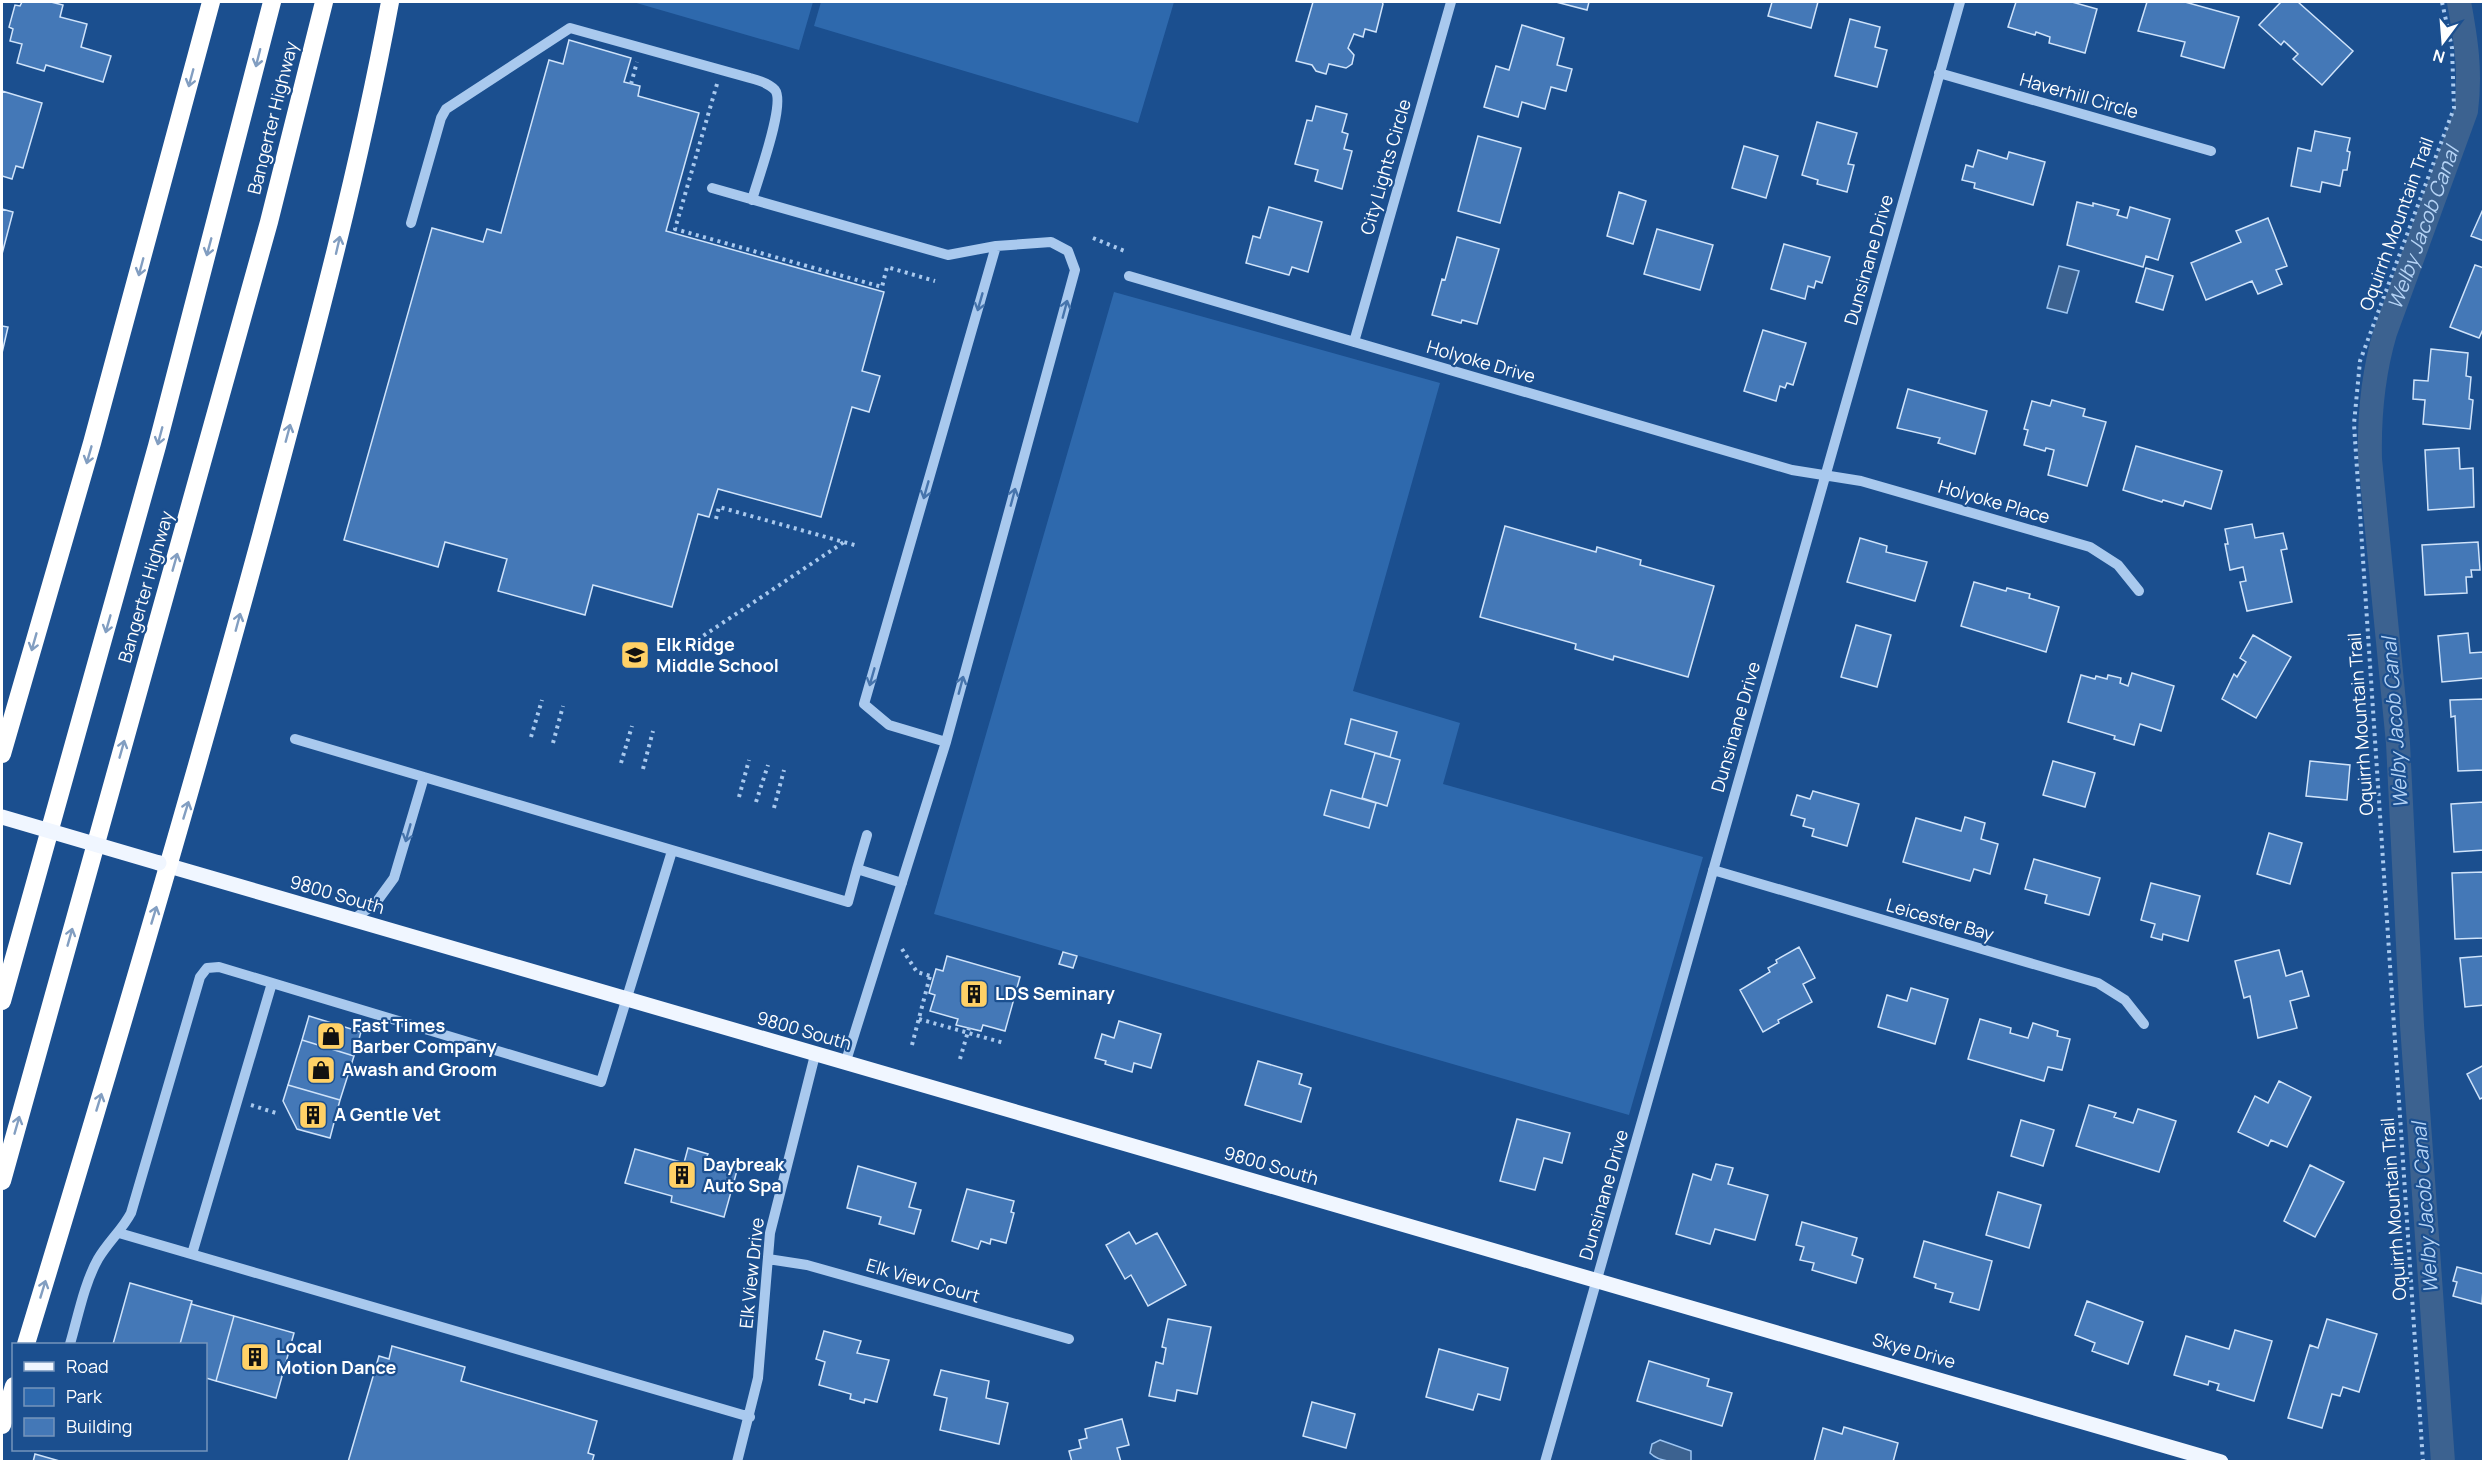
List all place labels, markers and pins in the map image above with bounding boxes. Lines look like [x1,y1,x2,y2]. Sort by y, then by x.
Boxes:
place label: Elk Ridge Middle School [656,632,779,677]
school or university icon: Elk Ridge Middle School [619,639,651,671]
building icon: LDS Seminary [958,978,990,1010]
place label: LDS Seminary [995,981,1115,1005]
place label: Fast Times Barber Company [352,1013,497,1058]
shop icon: Fast Times Barber Company [315,1020,347,1052]
shop icon: Awash and Groom [305,1054,337,1086]
place label: Awash and Groom [342,1057,497,1081]
building icon: A Gentle Vet [297,1099,329,1131]
place label: A Gentle Vet [334,1102,441,1126]
place label: Daybreak Auto Spa [703,1152,786,1197]
building icon: Daybreak Auto Spa [666,1159,698,1191]
place label: Local Motion Dance [276,1334,397,1379]
building icon: Local Motion Dance [239,1341,271,1373]

